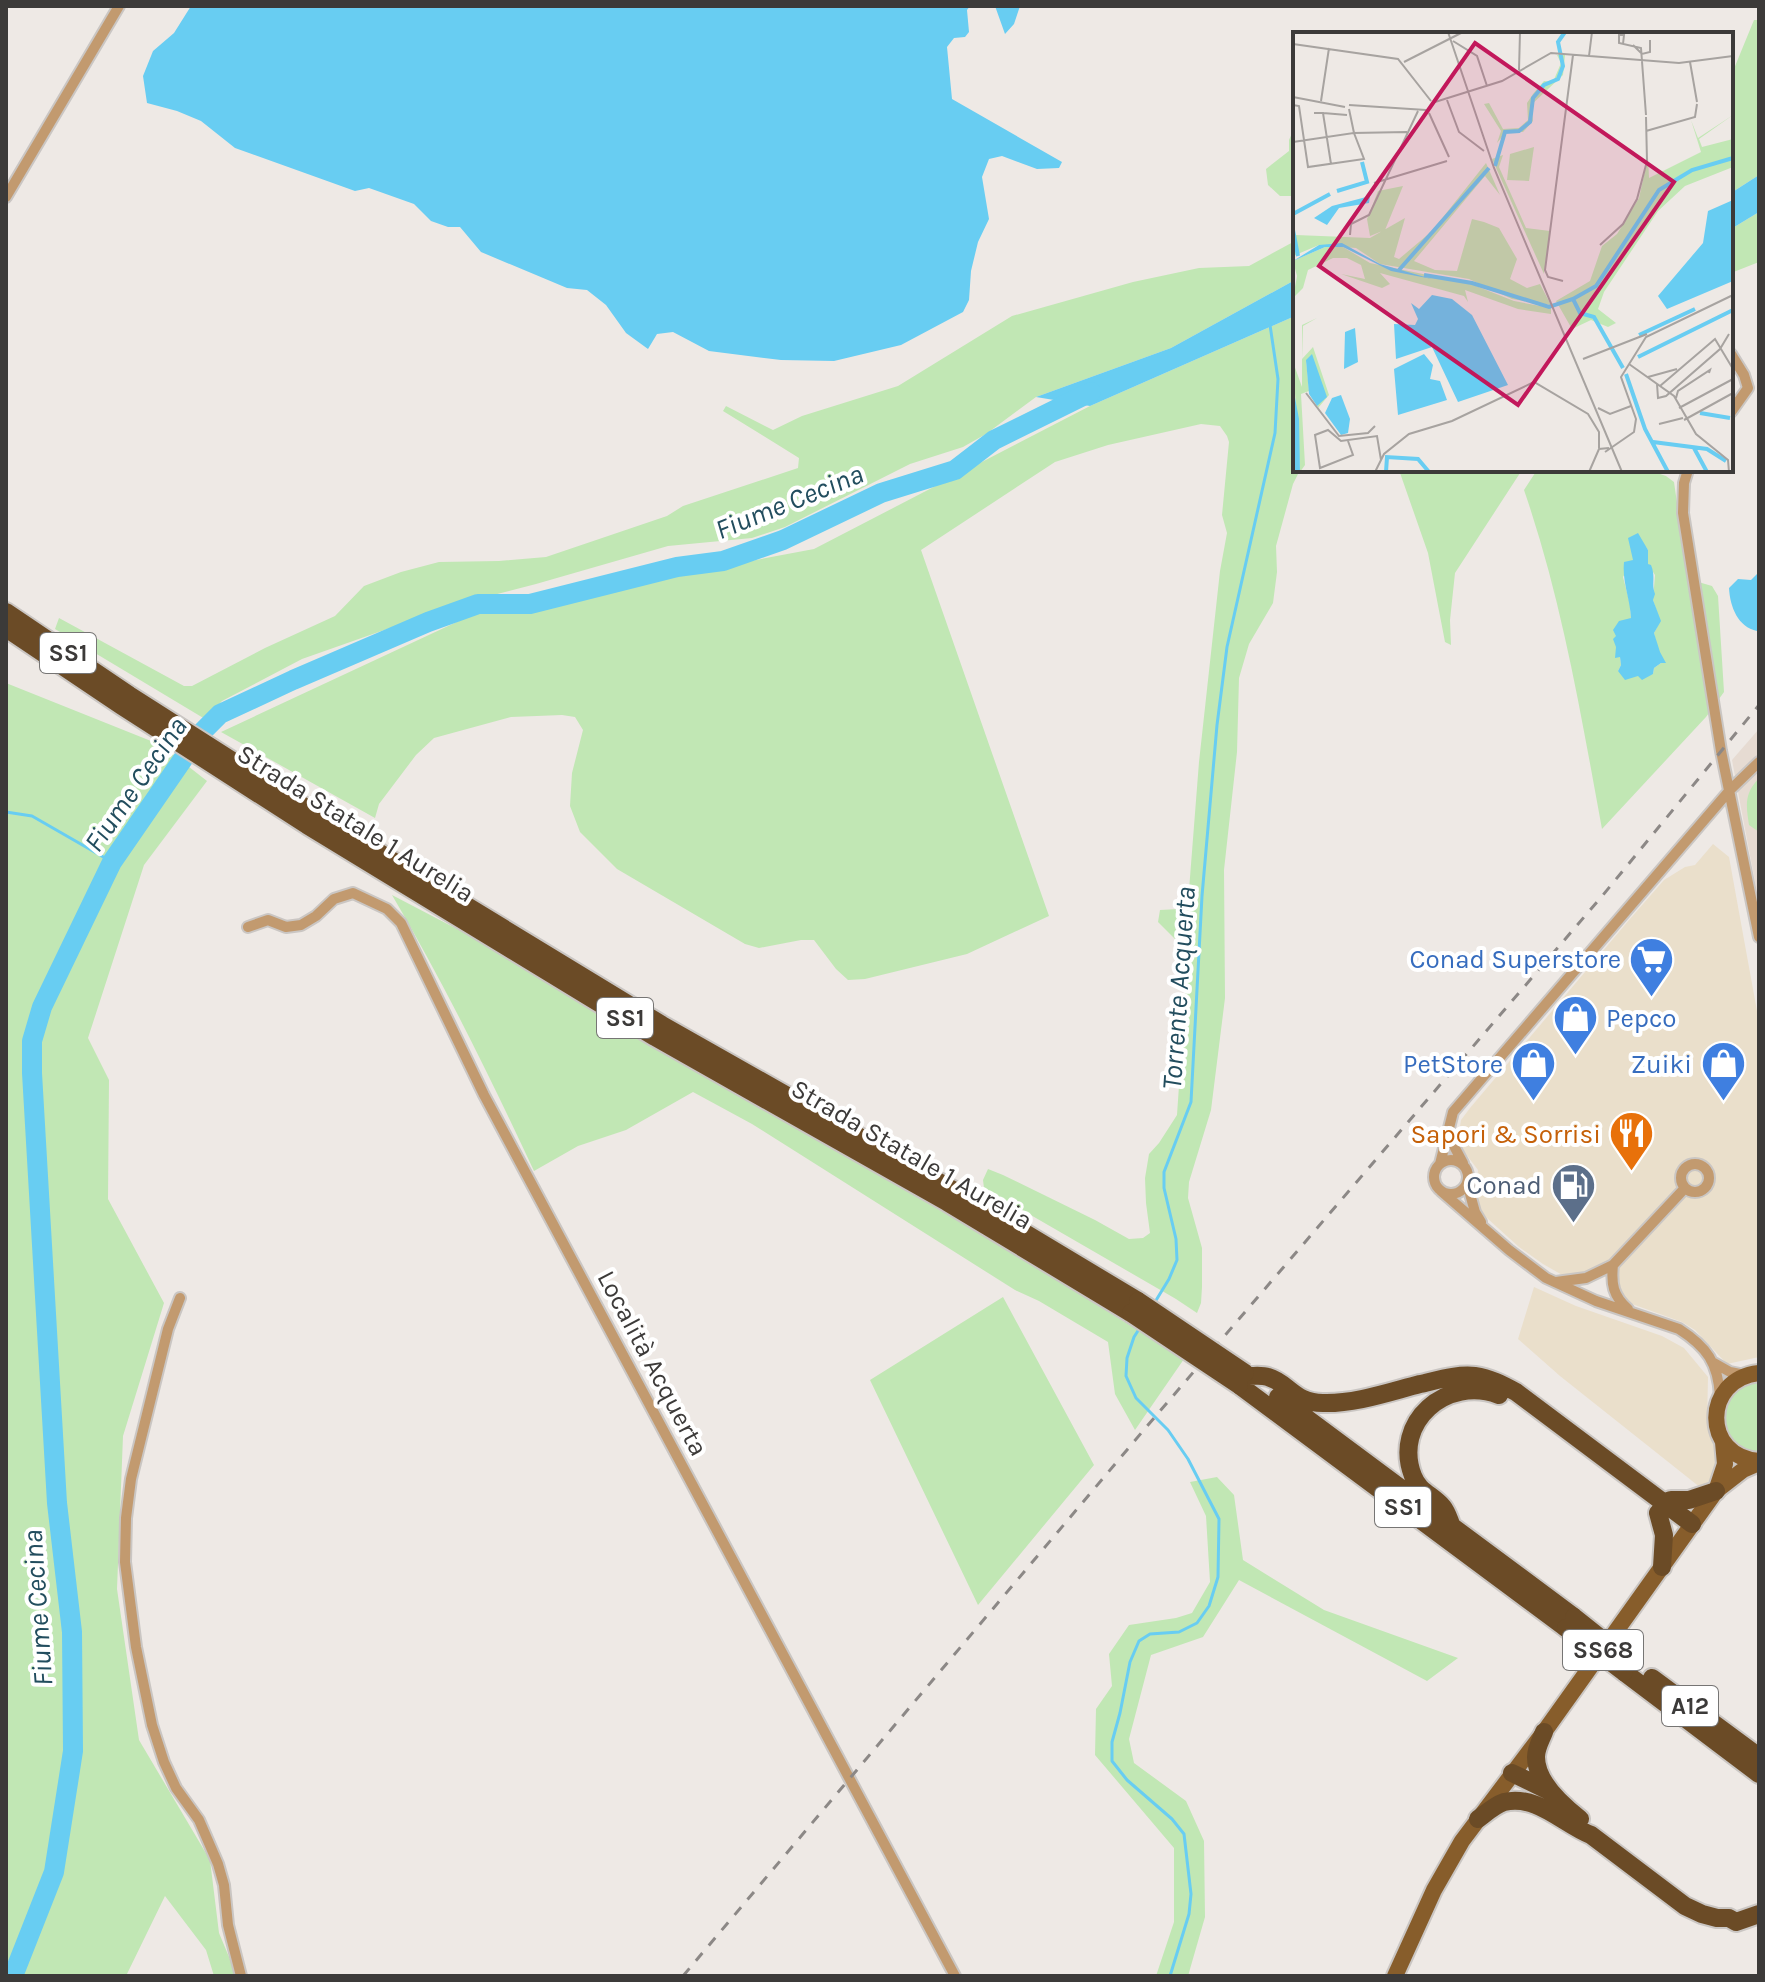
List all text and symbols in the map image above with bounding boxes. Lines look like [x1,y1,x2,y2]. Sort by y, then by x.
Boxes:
inset map [1293,32,1733,472]
water label: Fiume Cecina [710,457,868,546]
road number: SS1 [40,633,96,673]
water label: Fiume Cecina [77,711,194,858]
street label: Strada Statale 1 Aurelia [232,738,480,909]
water label: Torrente Acquerta [1155,885,1202,1091]
supermarket icon: Conad Superstore [1628,935,1676,998]
place label: Conad Superstore [1409,944,1621,975]
shop icon: Pepco [1551,994,1599,1057]
road number: SS1 [597,998,653,1038]
place label: Pepco [1606,1003,1677,1034]
shop icon: PetStore [1510,1040,1558,1103]
shop icon: Zuiki [1699,1040,1747,1103]
place label: PetStore [1403,1049,1503,1080]
place label: Zuiki [1631,1049,1692,1080]
street label: Strada Statale 1 Aurelia [786,1073,1038,1236]
restaurant icon: Sapori & Sorrisi [1608,1110,1656,1173]
place label: Sapori & Sorrisi [1410,1119,1601,1150]
fuel station icon: Conad [1549,1161,1597,1224]
place label: Conad [1466,1170,1542,1201]
street label: Località Acquerta [591,1265,714,1461]
road number: SS1 [1375,1487,1431,1527]
water label: Fiume Cecina [16,1529,59,1687]
road number: SS68 [1563,1630,1643,1670]
road number: A12 [1662,1686,1718,1726]

